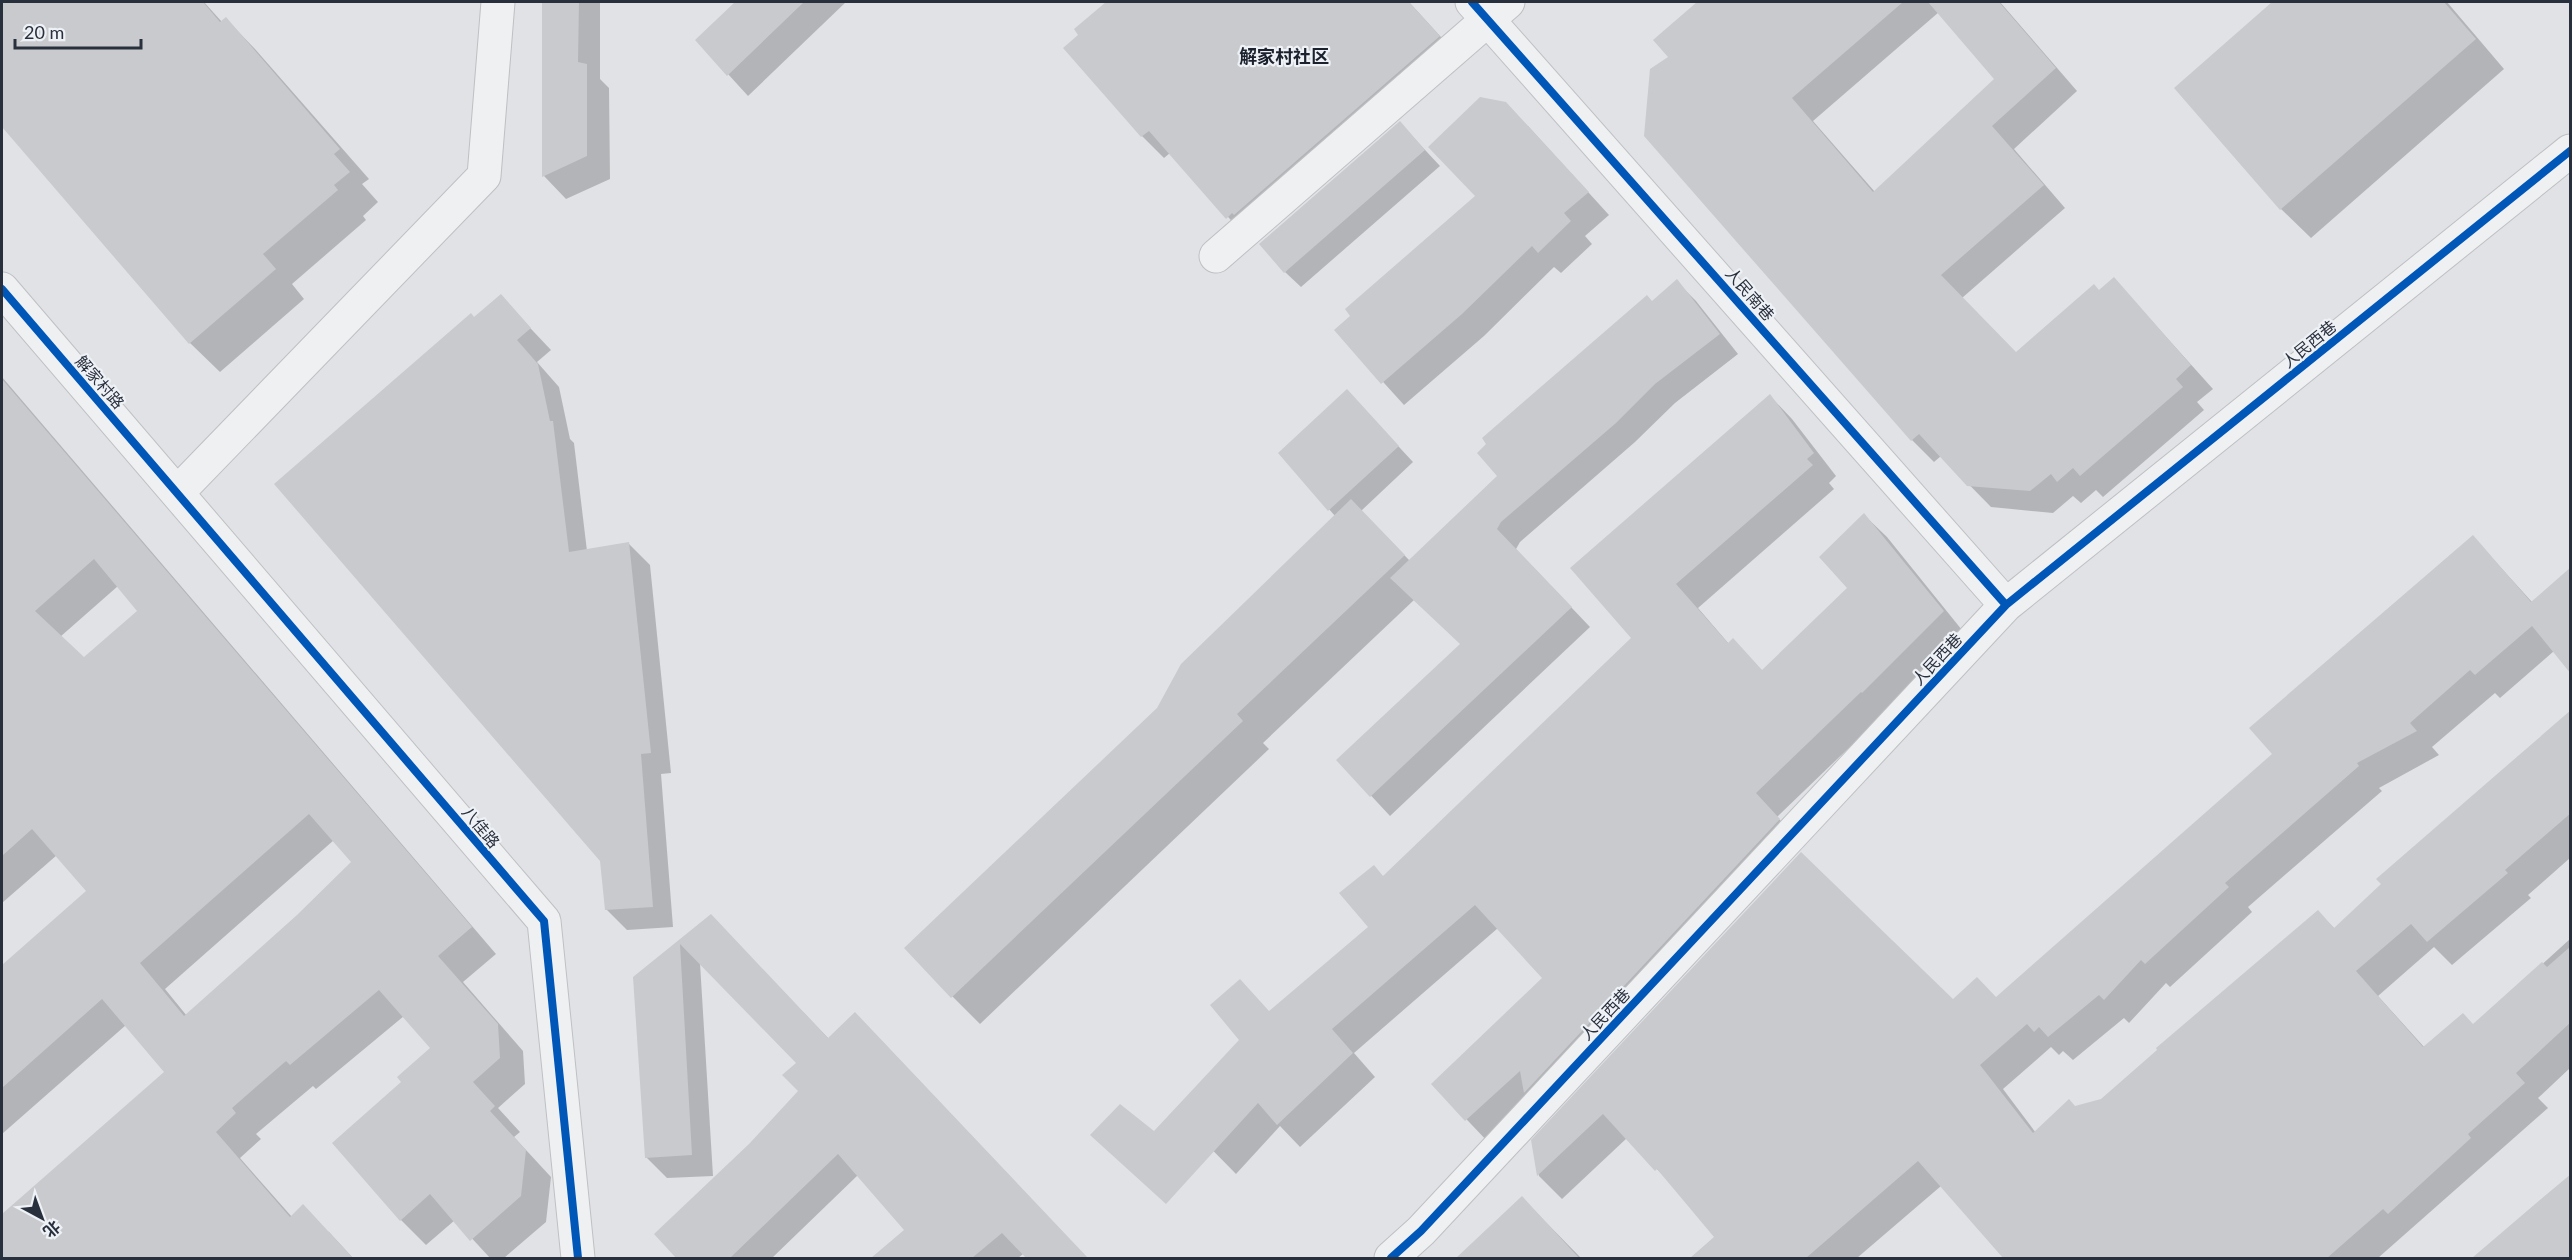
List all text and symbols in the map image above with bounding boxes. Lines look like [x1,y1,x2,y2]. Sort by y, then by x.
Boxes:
scale bar [15,12,141,50]
text: 20 m [24,21,64,43]
district label: 解家村社区 [1239,45,1329,67]
street label: 人民南巷 [1722,263,1779,324]
street label: 人民西巷 [2278,316,2340,371]
street label: 解家村路 [72,351,129,412]
street label: 人民西巷 [1908,629,1965,689]
street label: 八佳路 [459,802,504,851]
street label: 人民西巷 [1576,984,1633,1044]
north arrow [12,1188,72,1248]
text: 北 [40,1217,64,1242]

